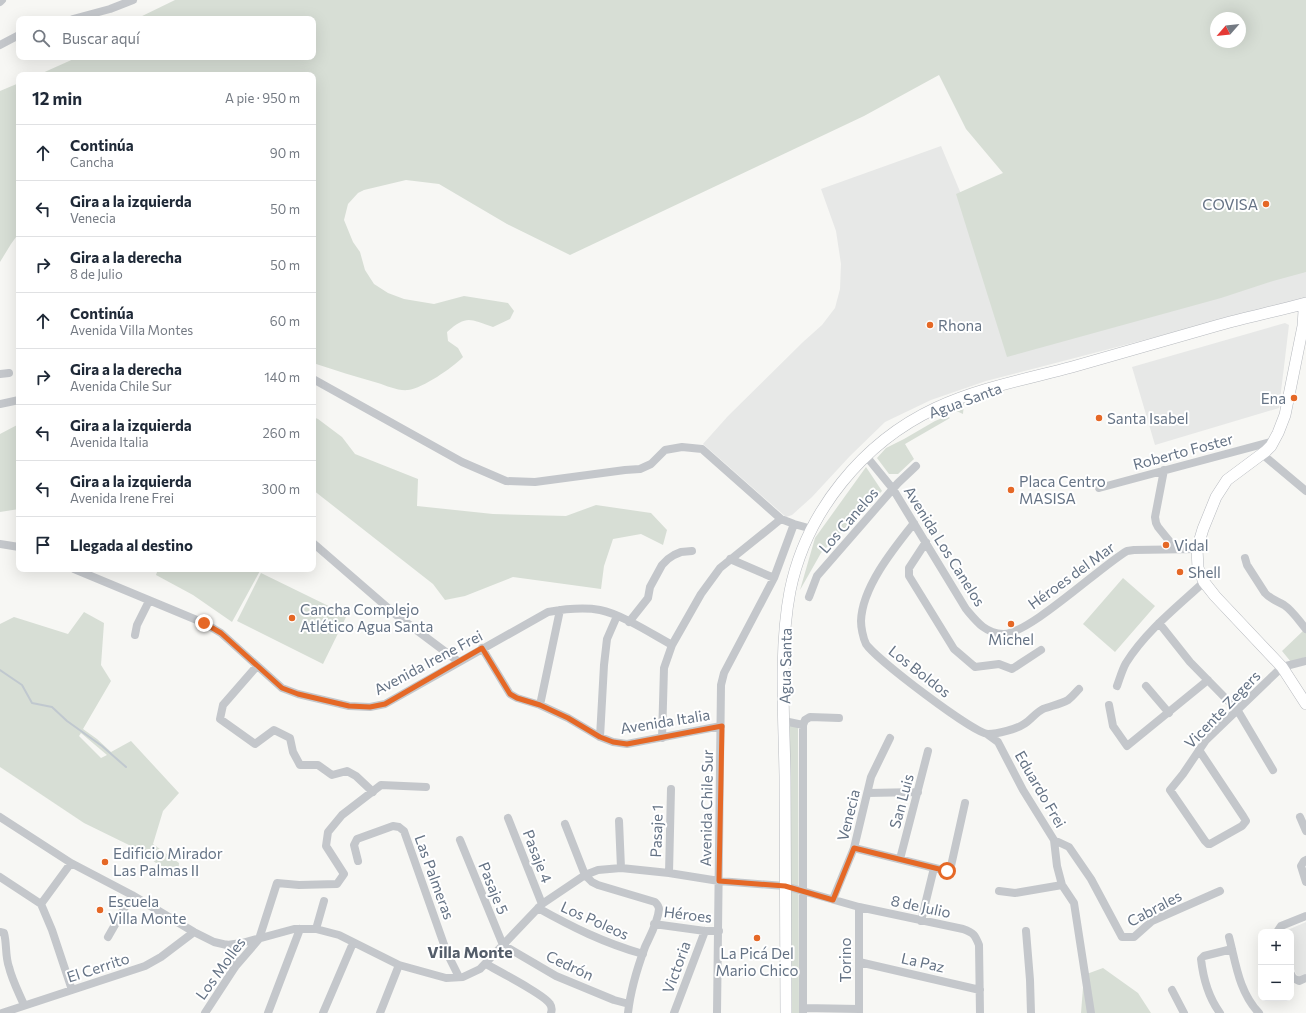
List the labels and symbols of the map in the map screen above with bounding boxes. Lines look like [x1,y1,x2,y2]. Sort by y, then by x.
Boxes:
north arrow [1210,12,1246,48]
place label: COVISA [1202,195,1258,213]
marker: COVISA [1261,199,1271,209]
place label: Rhona [938,316,982,334]
marker: Rhona [925,320,935,330]
street label: Agua Santa [926,378,1004,422]
place label: Ena [1261,389,1286,407]
marker: Ena [1289,393,1299,403]
place label: Santa Isabel [1107,409,1189,427]
marker: Santa Isabel [1094,413,1104,423]
street label: Roberto Foster [1131,429,1235,473]
place label: Placa Centro MASISA [1019,472,1106,507]
street label: Los Canelos [815,483,882,557]
street label: Avenida Los Canelos [901,483,989,609]
marker: Placa Centro MASISA [1006,485,1016,495]
place label: Vidal [1174,536,1208,554]
street label: Héroes del Mar [1024,538,1118,612]
marker: Vidal [1161,540,1171,550]
place label: Shell [1188,563,1221,581]
marker: Shell [1175,567,1185,577]
place label: Cancha Complejo Atlético Agua Santa [300,600,433,635]
marker: Cancha Complejo Atlético Agua Santa [287,613,297,623]
route end [195,614,213,632]
marker: Michel [1006,619,1016,629]
street label: Avenida Irene Frei [371,626,485,698]
street label: Agua Santa [775,628,795,704]
place label: Michel [988,630,1034,648]
street label: Los Boldos [885,641,955,701]
street label: Vicente Zegers [1180,666,1264,752]
street label: Avenida Italia [619,705,711,737]
street label: Eduardo Frei [1012,747,1070,831]
street label: Avenida Chile Sur [696,749,716,867]
street label: San Luis [885,772,917,830]
street label: Venecia [833,787,863,843]
street label: Pasaje 1 [646,804,666,858]
street label: Pasaje 4 [520,827,556,885]
street label: Las Palmeras [411,832,459,922]
place label: Edificio Mirador Las Palmas II [113,844,223,879]
marker: Edificio Mirador Las Palmas II [100,857,110,867]
street label: Pasaje 5 [475,859,513,917]
route start [938,862,956,880]
street label: Cabrales [1124,886,1185,930]
street label: 8 de Julio [889,891,953,921]
place label: Escuela Villa Monte [108,892,186,927]
street label: Los Poleos [558,897,632,943]
street label: Héroes [663,902,713,926]
marker: Escuela Villa Monte [95,905,105,915]
street label: Los Molles [191,933,249,1003]
marker: La Picá Del Mario Chico [752,933,762,943]
street label: Victoria [658,938,694,996]
street label: Torino [836,938,854,982]
district label: Villa Monte [427,942,513,961]
place label: La Picá Del Mario Chico [716,944,798,979]
street label: Cedrón [543,946,597,984]
street label: El Cerrito [64,948,132,986]
street label: La Paz [900,948,946,976]

